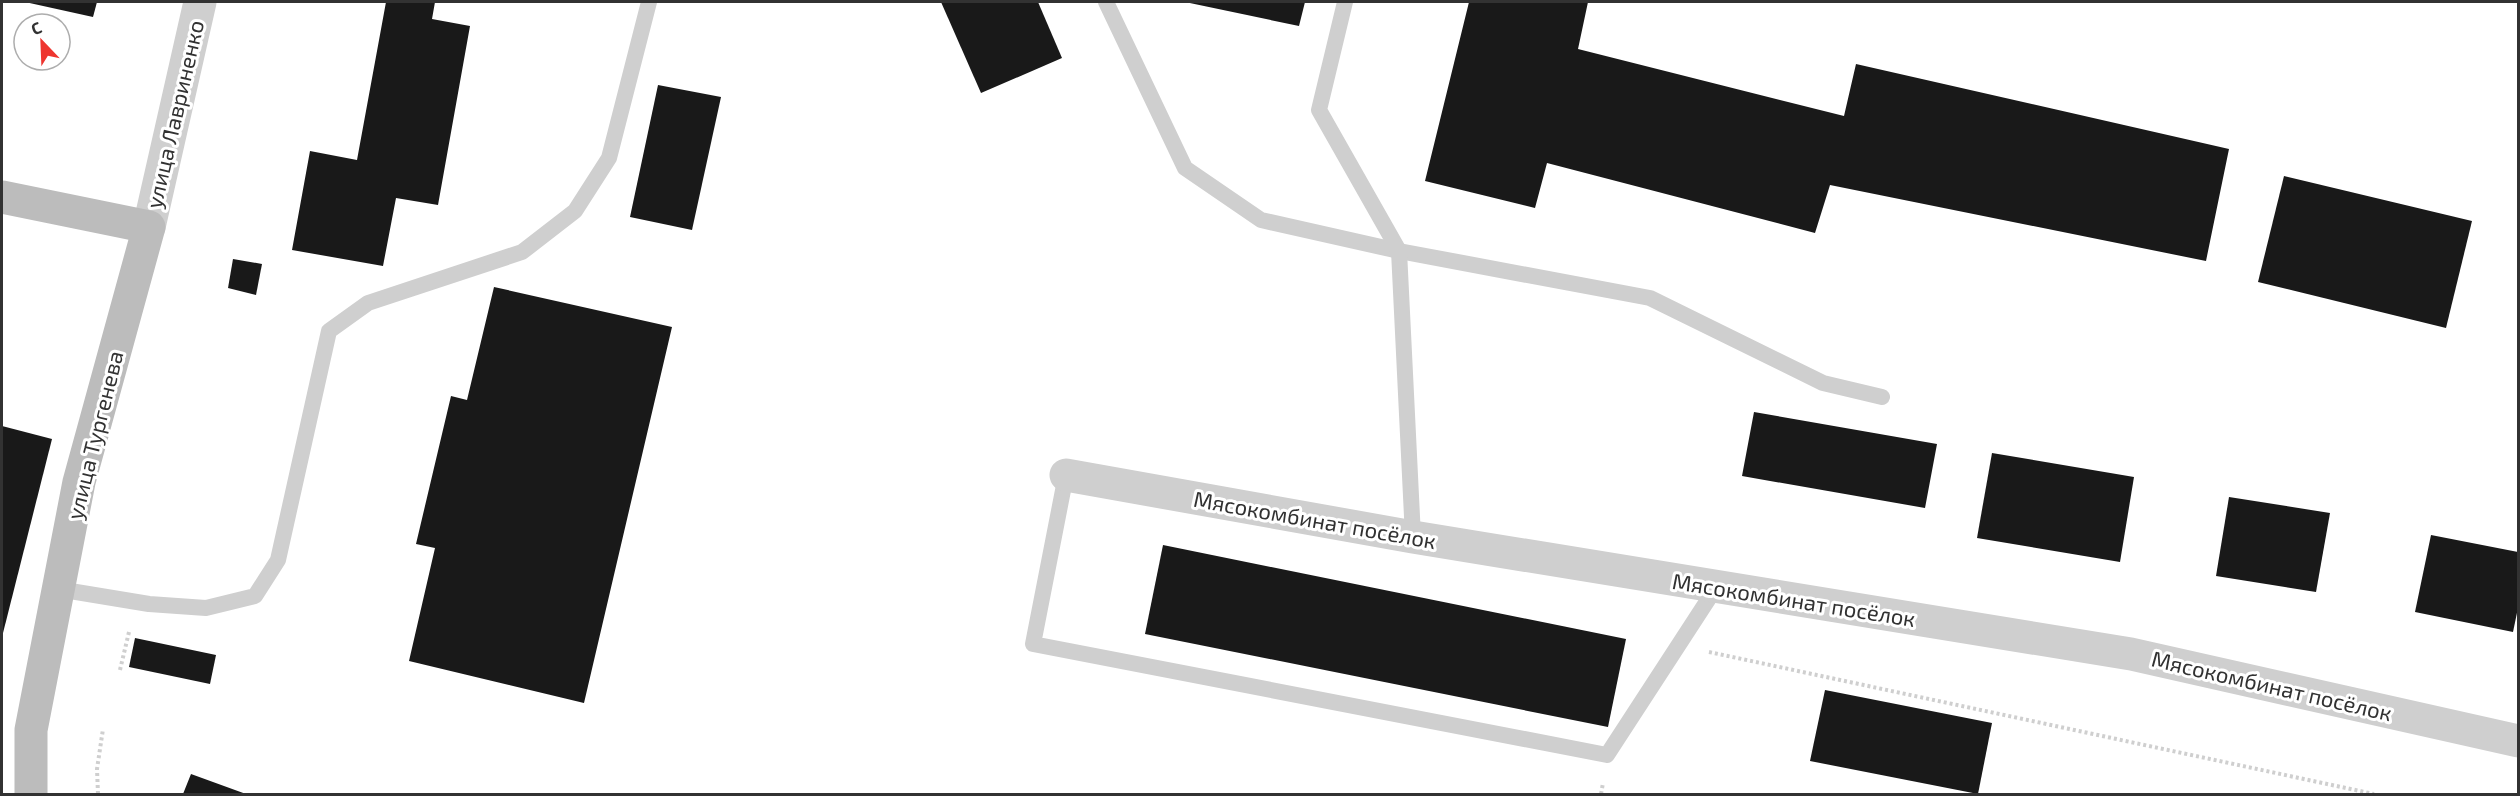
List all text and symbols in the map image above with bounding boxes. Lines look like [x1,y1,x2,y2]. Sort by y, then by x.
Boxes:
north arrow [12,12,72,72]
text: С [28,17,44,38]
street label: улица Лавриненко [140,17,209,211]
street label: улица Тургенева [60,348,129,522]
street label: Мясокомбинат посёлок [1192,485,1438,553]
street label: Мясокомбинат посёлок [1671,567,1918,631]
street label: Мясокомбинат посёлок [2149,645,2395,725]

